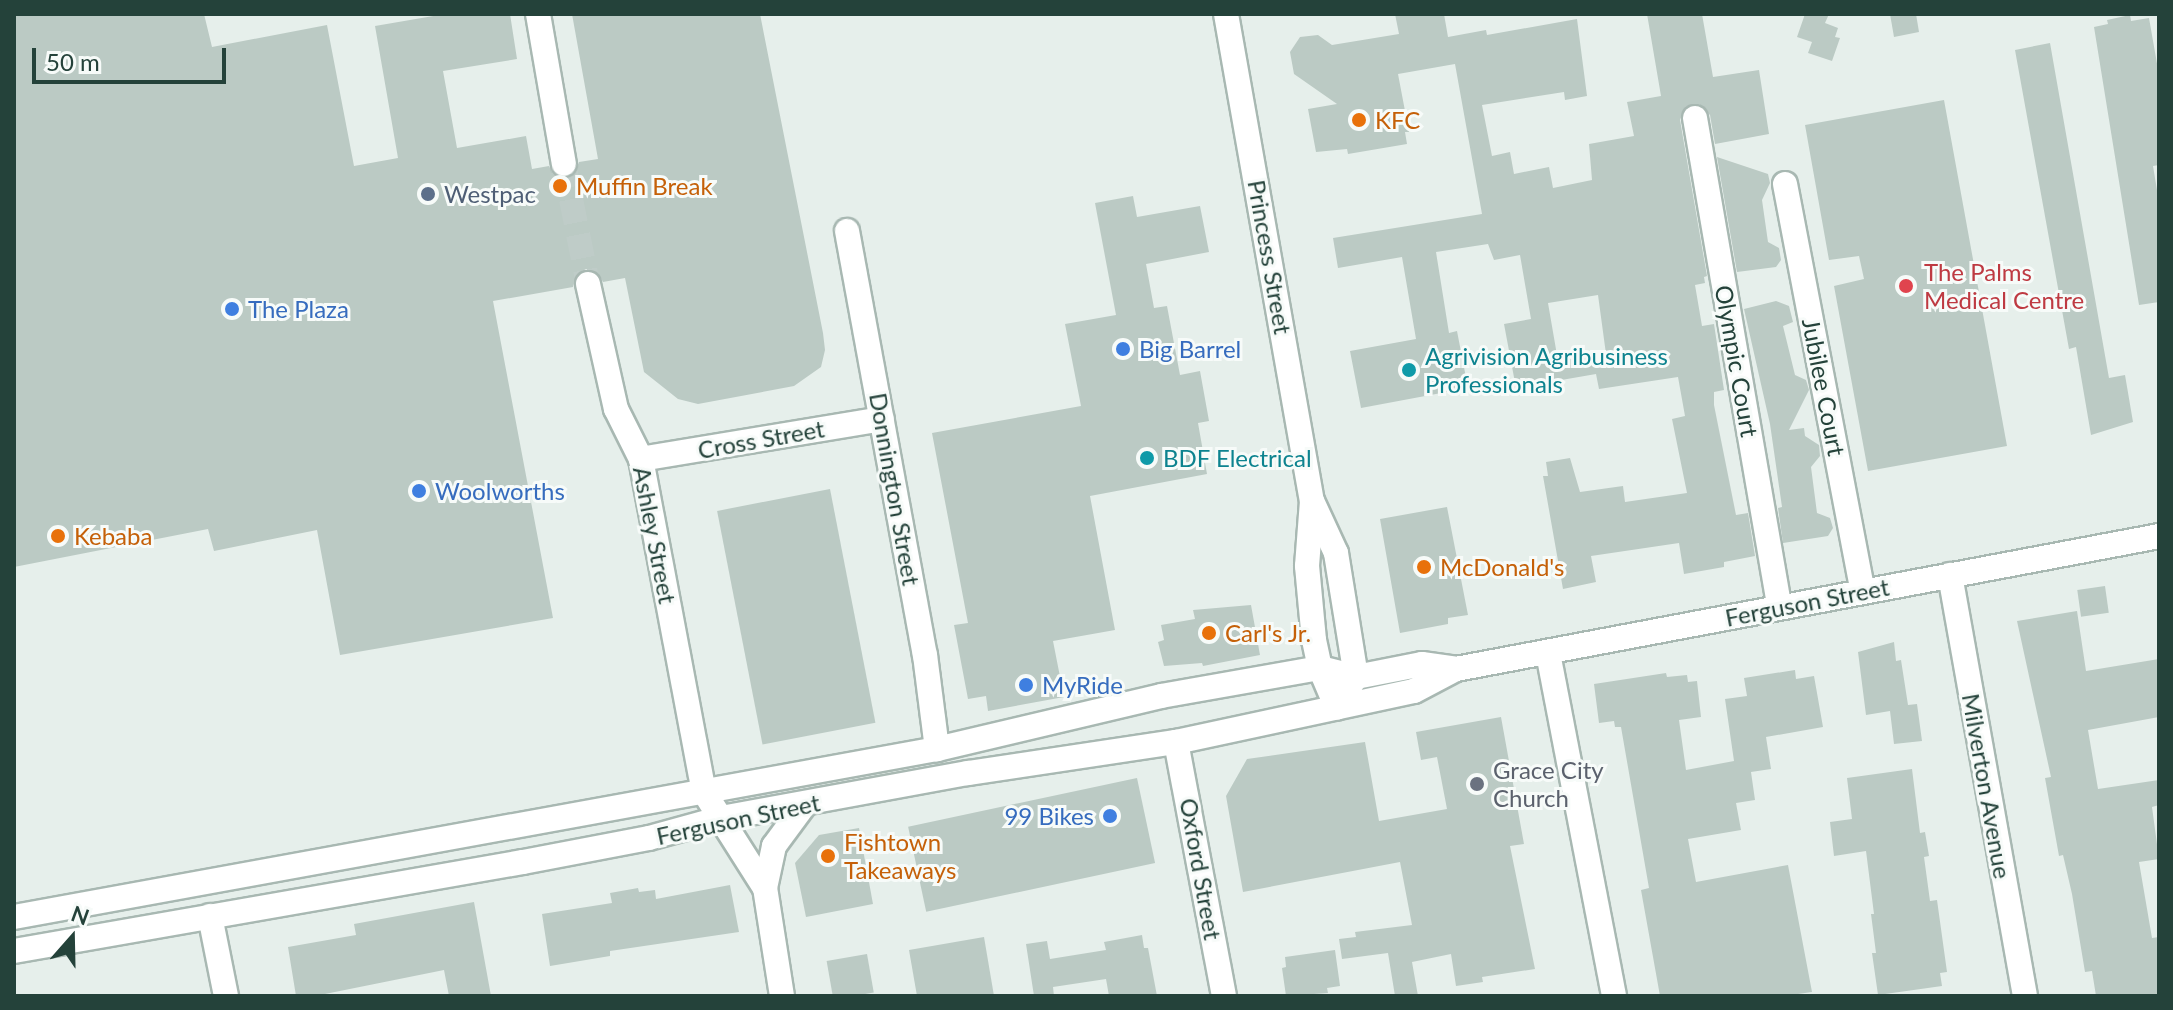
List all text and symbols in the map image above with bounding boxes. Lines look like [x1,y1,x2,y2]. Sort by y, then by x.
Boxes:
scale bar [36,32,230,82]
text: 50 m [46,47,100,76]
place label: KFC [1375,106,1420,134]
marker: KFC [1350,111,1368,129]
place label: Muffin Break [576,172,713,200]
marker: Muffin Break [551,177,569,195]
street label: Princess Street [1242,178,1298,336]
place label: Westpac [444,180,536,208]
marker: Westpac [419,185,437,203]
place label: The Palms Medical Centre [1924,258,2084,314]
marker: The Palms Medical Centre [1895,275,1917,297]
street label: Olympic Court [1709,283,1765,439]
place label: The Plaza [248,295,349,323]
marker: The Plaza [223,300,241,318]
street label: Jubilee Court [1797,316,1851,458]
place label: Big Barrel [1139,335,1241,363]
marker: Big Barrel [1114,340,1132,358]
place label: Agrivision Agribusiness Professionals [1425,342,1669,398]
marker: Agrivision Agribusiness Professionals [1400,361,1418,379]
street label: Donnington Street [864,390,926,588]
street label: Cross Street [696,414,826,464]
place label: BDF Electrical [1163,444,1312,472]
marker: BDF Electrical [1138,449,1156,467]
street label: Ashley Street [628,464,682,606]
place label: Woolworths [435,477,565,505]
marker: Woolworths [410,482,428,500]
place label: Kebaba [74,522,152,550]
marker: Kebaba [49,527,67,545]
place label: McDonald's [1440,553,1564,581]
marker: McDonald's [1415,558,1433,576]
street label: Ferguson Street [1723,572,1891,632]
place label: Carl's Jr. [1225,619,1312,647]
marker: Carl's Jr. [1200,624,1218,642]
place label: MyRide [1042,671,1123,699]
marker: MyRide [1017,676,1035,694]
street label: Milverton Avenue [1956,691,2018,881]
place label: Grace City Church [1493,756,1604,812]
marker: Grace City Church [1468,775,1486,793]
street label: Ferguson Street [654,788,822,850]
street label: Oxford Street [1174,796,1228,942]
place label: 99 Bikes [1004,802,1094,830]
marker: 99 Bikes [1101,807,1119,825]
place label: Fishtown Takeaways [844,828,956,884]
marker: Fishtown Takeaways [819,847,837,865]
north arrow [32,898,112,978]
text: N [68,899,93,931]

